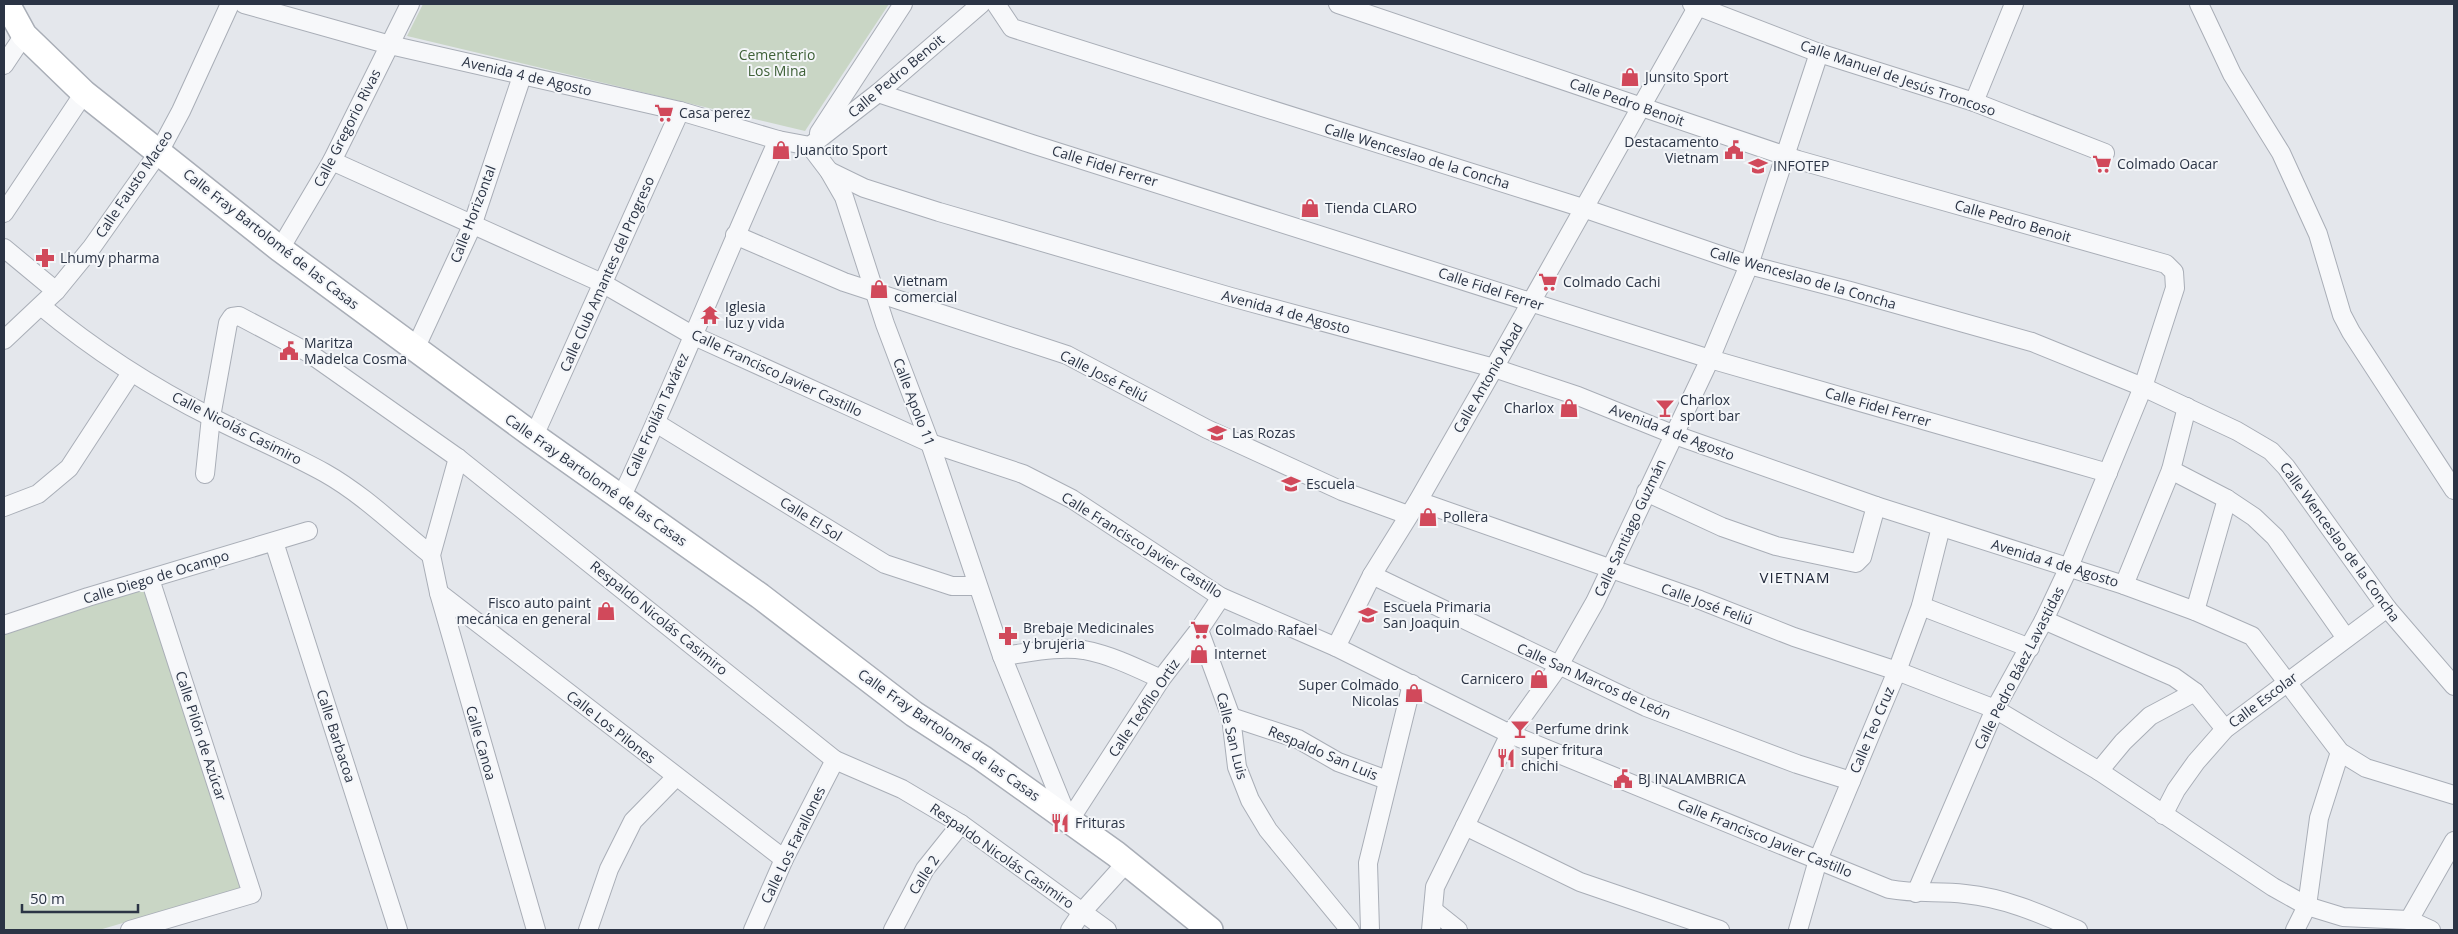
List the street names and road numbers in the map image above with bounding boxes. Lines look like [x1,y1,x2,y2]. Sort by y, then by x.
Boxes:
street label: Calle Pedro Benoit [844,30,948,122]
street label: Calle Manuel de Jesús Troncoso [1798,35,1998,120]
street label: Avenida 4 de Agosto [460,51,594,100]
street label: Calle Gregorio Rivas [309,65,385,190]
street label: Calle Pedro Benoit [1567,73,1687,130]
street label: Calle Wenceslao de la Concha [1322,118,1512,193]
street label: Calle Fausto Maceo [91,126,177,241]
street label: Calle Fidel Ferrer [1050,140,1161,191]
street label: Calle Horizontal [445,162,500,265]
street label: Calle Fray Bartolomé de las Casas [179,164,363,313]
street label: Calle Club Amantes del Progreso [555,173,658,375]
street label: Calle Pedro Benoit [1953,195,2074,246]
street label: Calle Wenceslao de la Concha [1708,242,1899,313]
street label: Calle Fidel Ferrer [1436,263,1546,315]
street label: Avenida 4 de Agosto [1220,285,1353,338]
street label: Calle Antonio Abad [1448,319,1527,436]
street label: Calle Francisco Javier Castillo [689,324,866,421]
street label: Calle José Feliú [1057,345,1151,406]
street label: Calle Froilán Tavárez [621,349,693,480]
street label: Calle Apolo 11 [889,355,940,448]
street label: Calle Fidel Ferrer [1823,382,1934,431]
street label: Calle Nicolás Casimiro [169,387,305,469]
street label: Avenida 4 de Agosto [1607,399,1737,464]
street label: Calle Fray Bartolomé de las Casas [501,409,691,550]
street label: Calle Santiago Guzmán [1589,456,1670,600]
street label: Calle Wenceslao de la Concha [2276,458,2405,625]
street label: Calle Francisco Javier Castillo [1058,487,1226,602]
street label: Calle El Sol [777,492,846,545]
street label: Avenida 4 de Agosto [1989,534,2121,591]
street label: Calle Diego de Ocampo [81,545,231,608]
street label: Respaldo Nicolás Casimiro [587,556,732,679]
street label: Calle José Feliú [1659,578,1756,629]
street label: Calle Pedro Báez Lavastidas [1969,583,2068,753]
street label: Calle San Marcos de León [1514,638,1674,723]
street label: Calle Teófilo Ortiz [1104,655,1184,761]
street label: Calle Fray Bartolomé de las Casas [854,664,1044,805]
street label: Calle Escolar [2224,667,2301,732]
street label: Calle Pilón de Azúcar [171,668,232,804]
street label: Calle Teo Cruz [1845,683,1899,776]
street label: Calle Los Pilones [563,686,660,768]
street label: Calle Barbacoa [312,687,360,785]
street label: Calle San Luis [1213,690,1253,782]
street label: Calle Canoa [462,703,501,782]
street label: Respaldo San Luis [1265,721,1381,784]
street label: Calle Los Farallones [756,783,829,907]
street label: Calle Francisco Javier Castillo [1675,794,1855,881]
street label: Respaldo Nicolás Casimiro [926,798,1078,913]
street label: Calle 2 [904,851,943,898]

